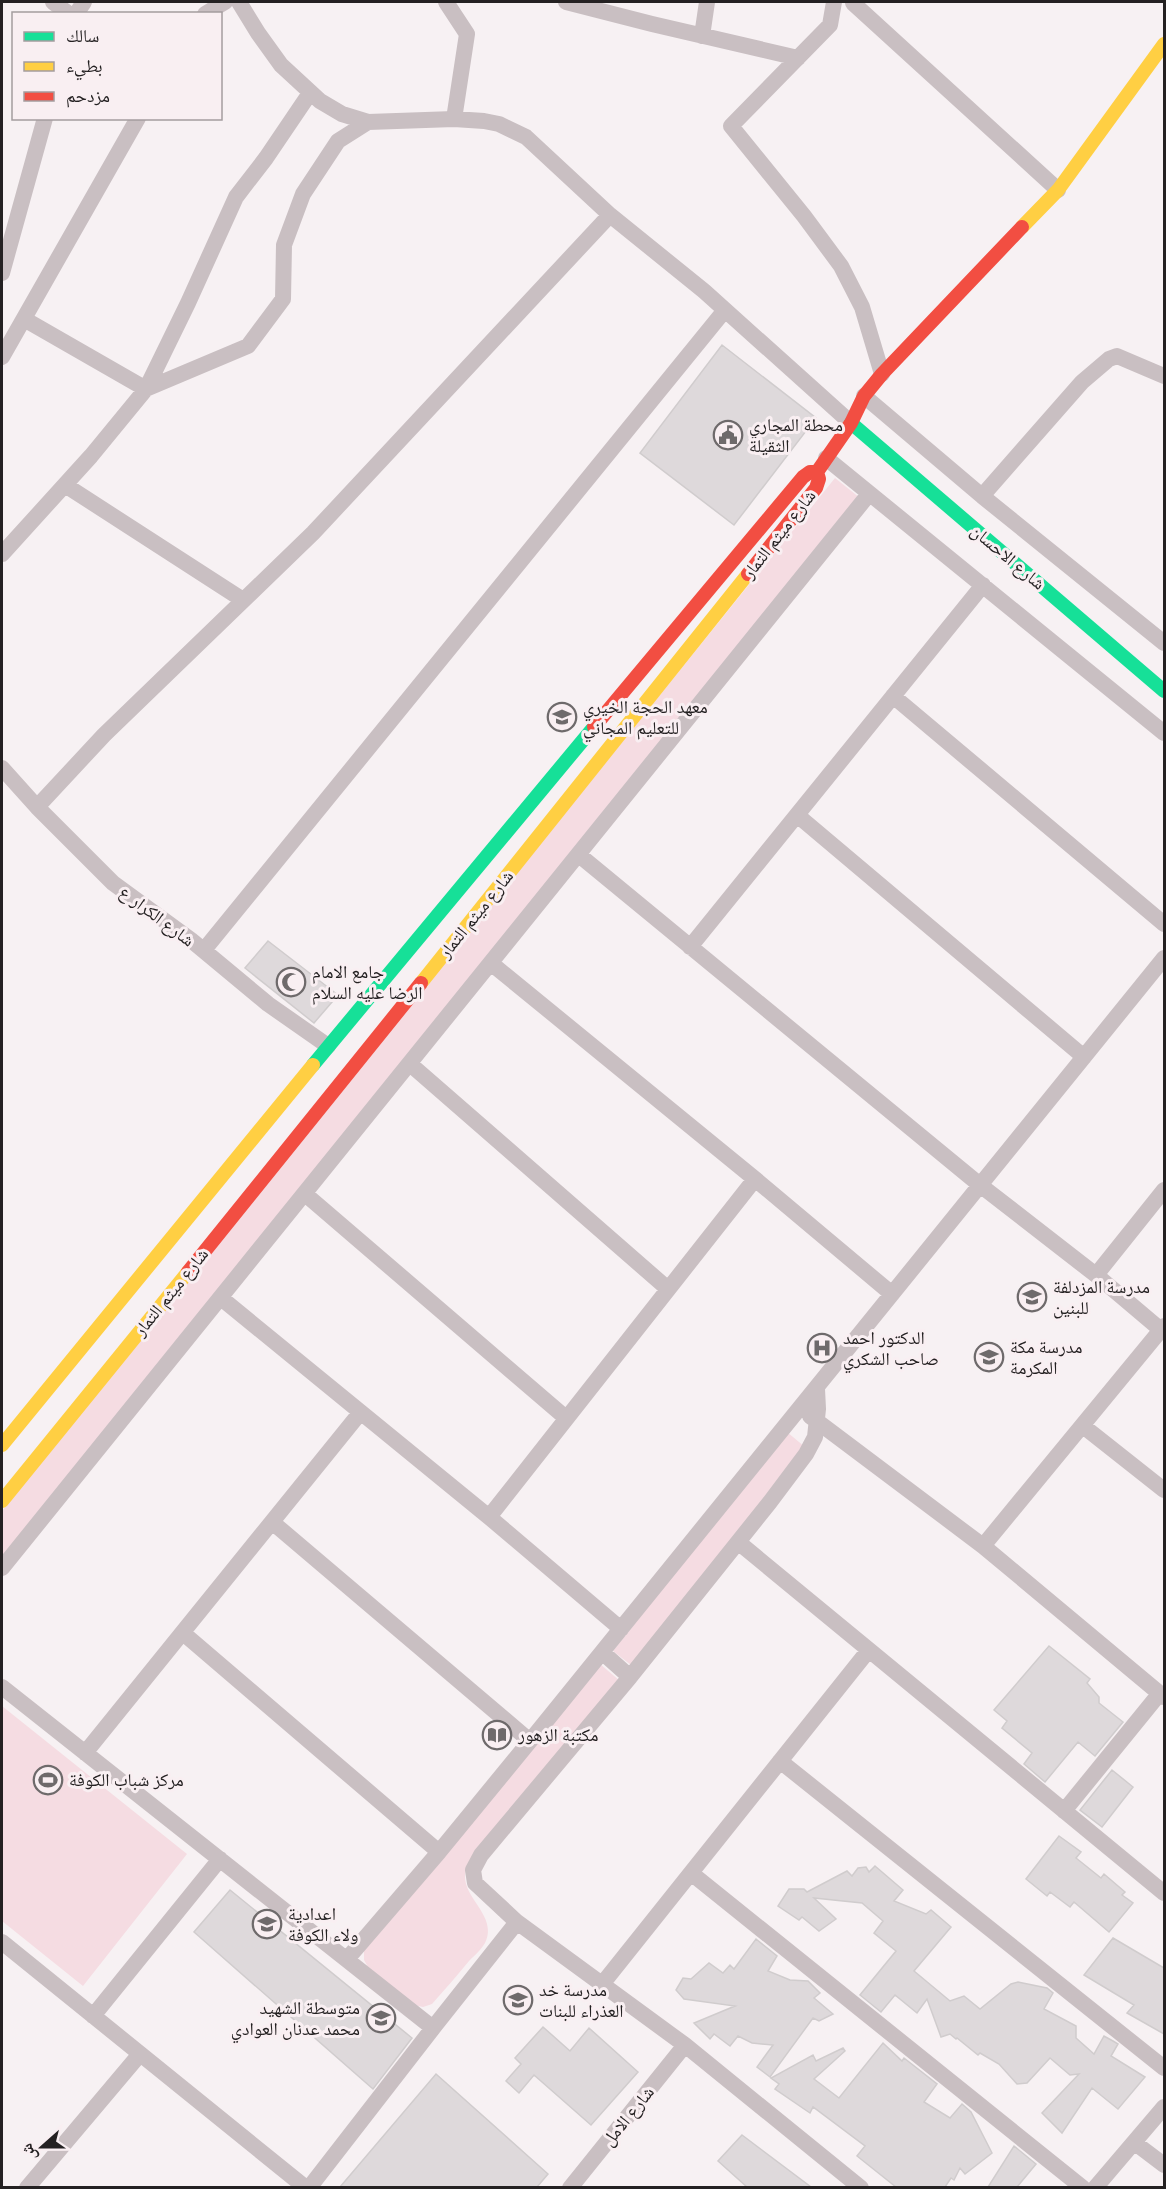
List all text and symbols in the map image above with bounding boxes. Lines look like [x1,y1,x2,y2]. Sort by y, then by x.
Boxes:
legend [12,12,222,120]
text: سالك [66,25,99,47]
text: بطيء [66,55,103,81]
text: مزدحم [66,85,110,108]
place label: محطة المجاري الثقيلة [749,414,843,457]
public building icon: محطة المجاري الثقيلة [712,419,744,451]
street label: شارع ميثم التمار [737,485,821,584]
street label: شارع الاحسان [966,519,1050,595]
place label: معهد الحجة الخيري للتعليم المجاني [583,696,708,743]
school or university icon: معهد الحجة الخيري للتعليم المجاني [546,701,578,733]
street label: شارع ميثم التمار [433,866,519,964]
street label: شارع الكرار ع [115,881,199,951]
place label: جامع الامام الرضا عليه السلام [312,961,422,1005]
mosque icon: جامع الامام الرضا عليه السلام [275,966,307,998]
street label: شارع ميثم التمار [128,1244,214,1342]
place label: مدرسة المزدلفة للبنين [1053,1276,1150,1319]
school or university icon: مدرسة المزدلفة للبنين [1016,1281,1048,1313]
place label: الدكتور احمد صاحب الشكري [843,1327,939,1374]
hospital icon: الدكتور احمد صاحب الشكري [806,1332,838,1364]
place label: مدرسة مكة المكرمة [1010,1336,1083,1379]
school or university icon: مدرسة مكة المكرمة [973,1341,1005,1373]
library icon: مكتبة الزهور [481,1719,513,1751]
place label: مكتبة الزهور [517,1724,598,1746]
sports icon: مركز شباب الكوفة [32,1764,64,1796]
place label: مركز شباب الكوفة [69,1769,184,1791]
place label: اعدادية ولاء الكوفة [288,1903,358,1946]
school or university icon: اعدادية ولاء الكوفة [251,1908,283,1940]
place label: مدرسة خد العذراء للبنات [539,1979,624,2022]
school or university icon: مدرسة خد العذراء للبنات [502,1984,534,2016]
place label: متوسطة الشهيد محمد عدنان العوادي [231,1997,360,2044]
school or university icon: متوسطة الشهيد محمد عدنان العوادي [365,2002,397,2034]
street label: شارع الامل [597,2082,659,2150]
north arrow [12,2117,72,2177]
text: ش [17,2141,40,2164]

